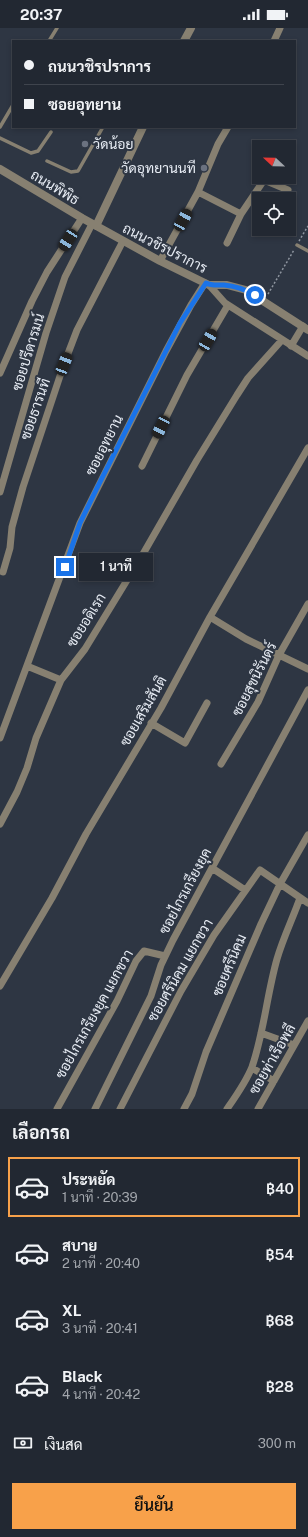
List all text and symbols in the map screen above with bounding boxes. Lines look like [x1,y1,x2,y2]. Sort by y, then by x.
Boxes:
text: 20:37 [20,6,62,23]
text: ถนนวชิรปราการ [48,58,151,75]
text: ซอยอุทยาน [48,96,121,113]
place label: วัดน้อย [93,135,134,152]
marker: วัดน้อย [80,139,90,149]
north arrow [252,140,296,184]
map controls [252,140,296,236]
place label: วัดอุทยานนที [121,159,196,178]
marker: วัดอุทยานนที [199,163,209,173]
street label: ถนนพิพิธ [28,166,82,208]
button: locate [252,192,296,236]
car [172,207,194,233]
street label: ถนนวชิรปราการ [120,220,210,276]
car [56,227,80,253]
route start [246,286,264,304]
street label: ซอยปรีดารมน์ [8,311,47,393]
car [197,327,219,353]
car [54,351,74,377]
street label: ซอยธารนที [16,376,53,442]
street label: ซอยอุทยาน [82,412,128,479]
car [150,414,172,440]
callout: 1 นาที [79,553,153,581]
route end [56,558,74,576]
text: 1 นาที [100,559,132,574]
street label: ซอยอดิเรก [63,590,109,650]
street label: ซอยสุขนิรันดร์ [228,639,281,720]
street label: ซอยเสริมสันติ [117,673,169,749]
street label: ซอยไกรเกรียงยุค [155,845,216,938]
street label: ซอยศรีนิคม แยกขวา [143,915,216,1024]
street label: ซอยศรีนิคม [208,931,249,999]
street label: ซอยไกรเกรียงยุค แยกขวา [51,946,138,1082]
street label: ซอยท่าเรือพลี [245,1021,299,1097]
text: เลือกรถ [12,1122,70,1143]
icon: car [14,1169,50,1205]
text: ประหยัด [62,1171,115,1188]
text: ฿40 [266,1180,294,1197]
text: 1 นาที · 20:39 [62,1190,138,1205]
icon: car [14,1235,50,1271]
text: สบาย [62,1237,97,1254]
text: ฿54 [265,1246,294,1263]
text: 2 นาที · 20:40 [62,1256,140,1271]
icon: car [14,1301,50,1337]
text: XL [62,1302,81,1319]
text: ฿68 [266,1312,294,1329]
text: 3 นาที · 20:41 [62,1321,138,1336]
icon: car [14,1367,50,1403]
text: Black [62,1368,102,1385]
text: ฿28 [266,1378,294,1395]
text: 4 นาที · 20:42 [62,1387,140,1402]
icon: cash [12,1432,34,1454]
text: เงินสด [44,1436,83,1453]
text: 300 m [258,1436,296,1451]
button: ยืนยัน [12,1483,296,1529]

